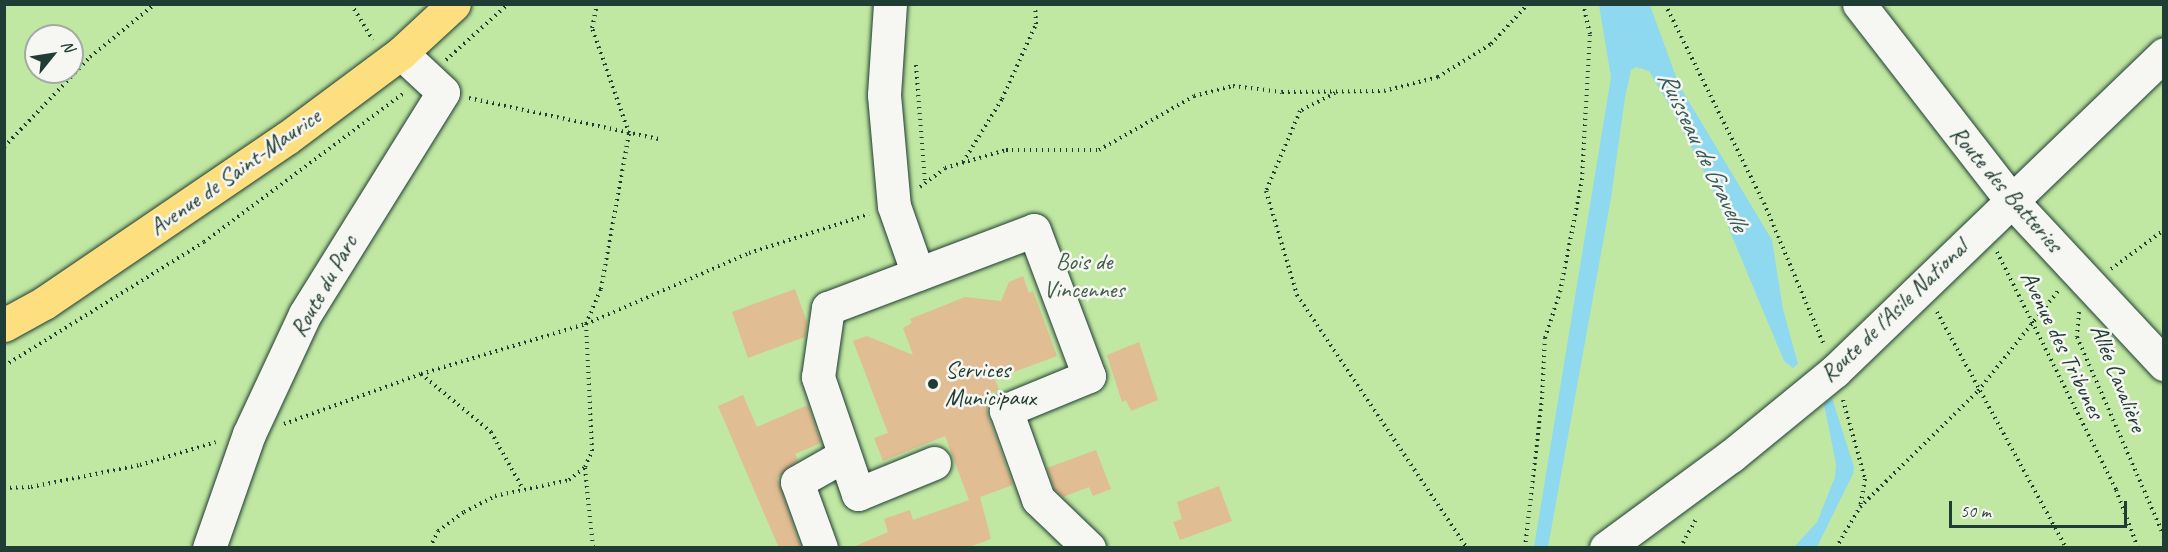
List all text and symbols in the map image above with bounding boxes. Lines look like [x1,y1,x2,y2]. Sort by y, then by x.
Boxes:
north arrow [24,24,84,84]
text: N [57,37,79,55]
water label: Ruisseau de Gravelle [1651,66,1755,236]
street label: Avenue de Saint-Maurice [144,102,326,242]
street label: Route des Batteries [1943,120,2069,258]
street label: Route du Parc [284,230,364,342]
street label: Route de l'Asile National [1814,233,1974,389]
park label: Bois de Vincennes [1044,248,1124,304]
street label: Avenue des Tribunes [2014,267,2110,423]
street label: Allée Cavalière [2083,320,2153,436]
place label: Services Municipaux [945,356,1036,412]
marker: Services Municipaux [926,377,940,391]
scale bar [1952,489,2130,527]
text: 50 m [1960,500,1991,522]

